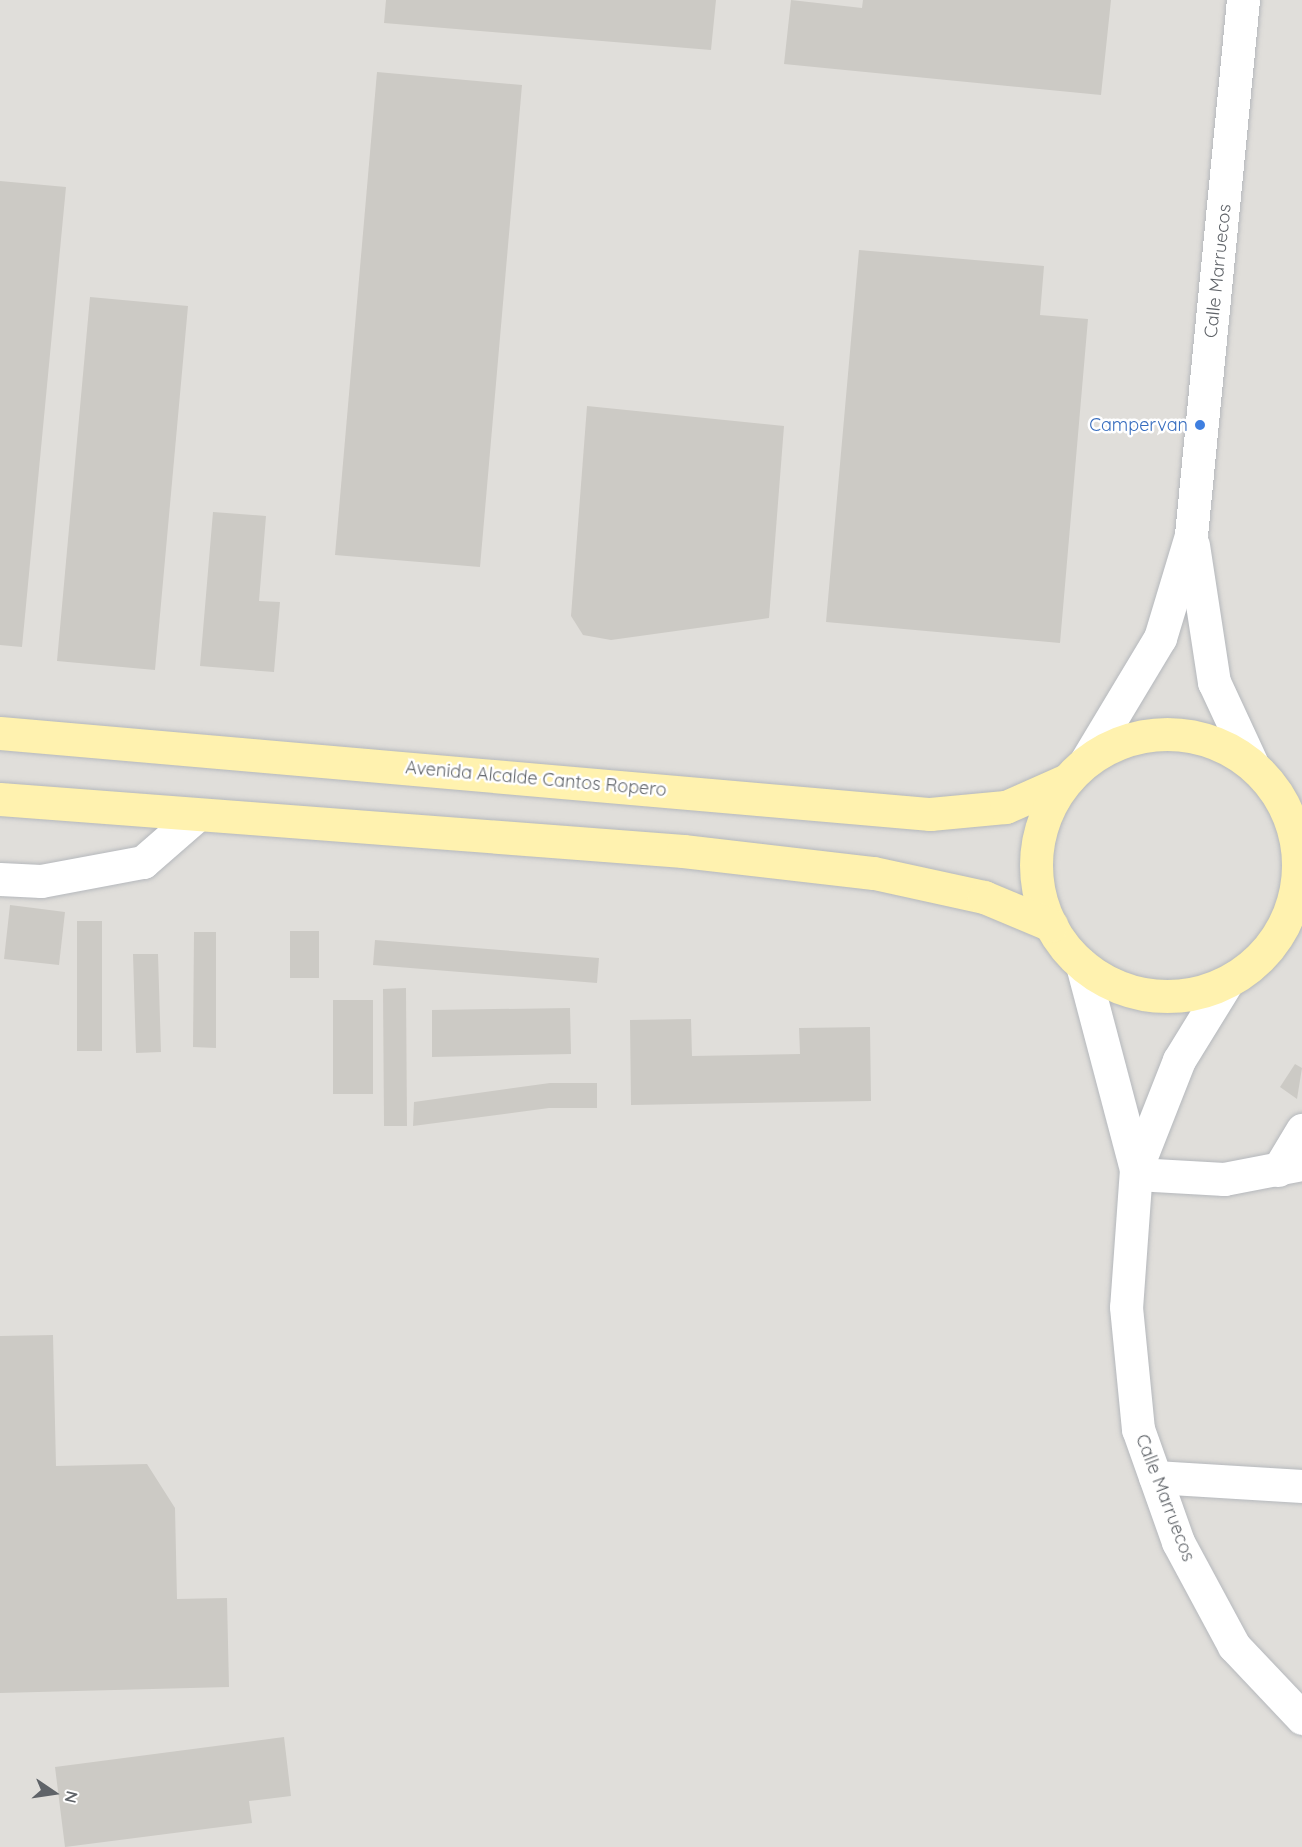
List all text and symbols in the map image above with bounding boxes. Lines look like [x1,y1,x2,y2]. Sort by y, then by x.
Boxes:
street label: Calle Marruecos [1200,203,1236,339]
place label: Campervan [1089,414,1188,436]
marker: Campervan [1193,418,1207,432]
street label: Avenida Alcalde Cantos Ropero [404,757,668,801]
street label: Calle Marruecos [1131,1431,1199,1565]
north arrow [24,1763,84,1823]
text: N [60,1789,83,1805]

